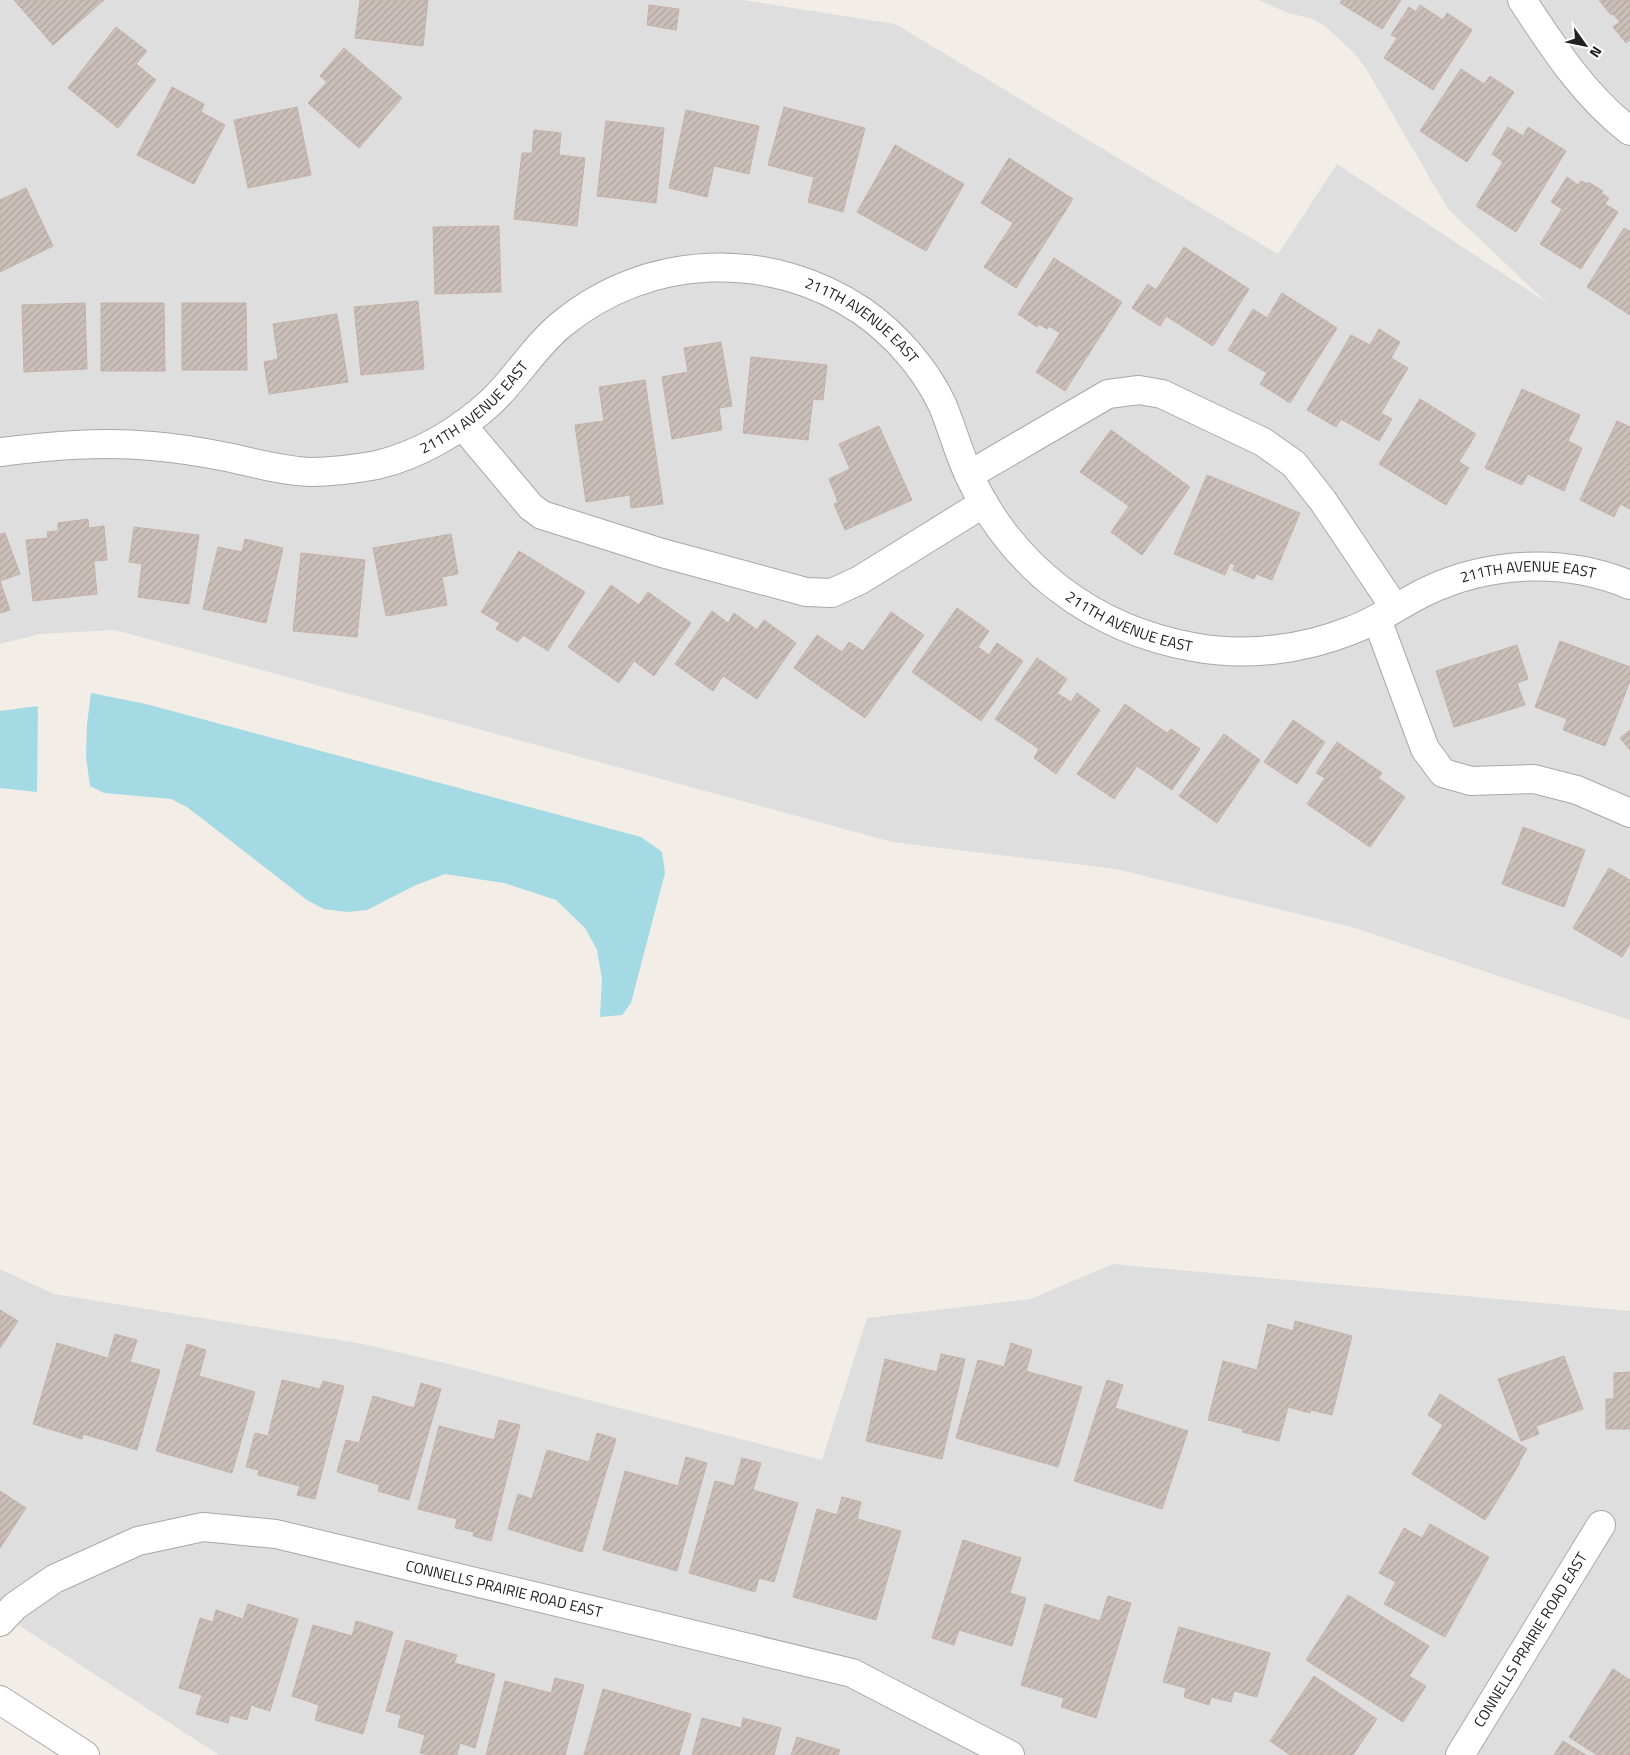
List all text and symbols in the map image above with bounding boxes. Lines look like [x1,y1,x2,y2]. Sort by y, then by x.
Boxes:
north arrow [1560,20,1610,70]
text: N [1585,43,1608,62]
street label: 211TH AVENUE EAST [802,271,924,368]
street label: 211TH AVENUE EAST [416,356,534,459]
street label: 211TH AVENUE EAST [1457,554,1598,588]
street label: 211TH AVENUE EAST [1061,585,1195,658]
street label: CONNELLS PRAIRIE ROAD EAST [1468,1548,1593,1732]
street label: CONNELLS PRAIRIE ROAD EAST [403,1554,605,1623]

